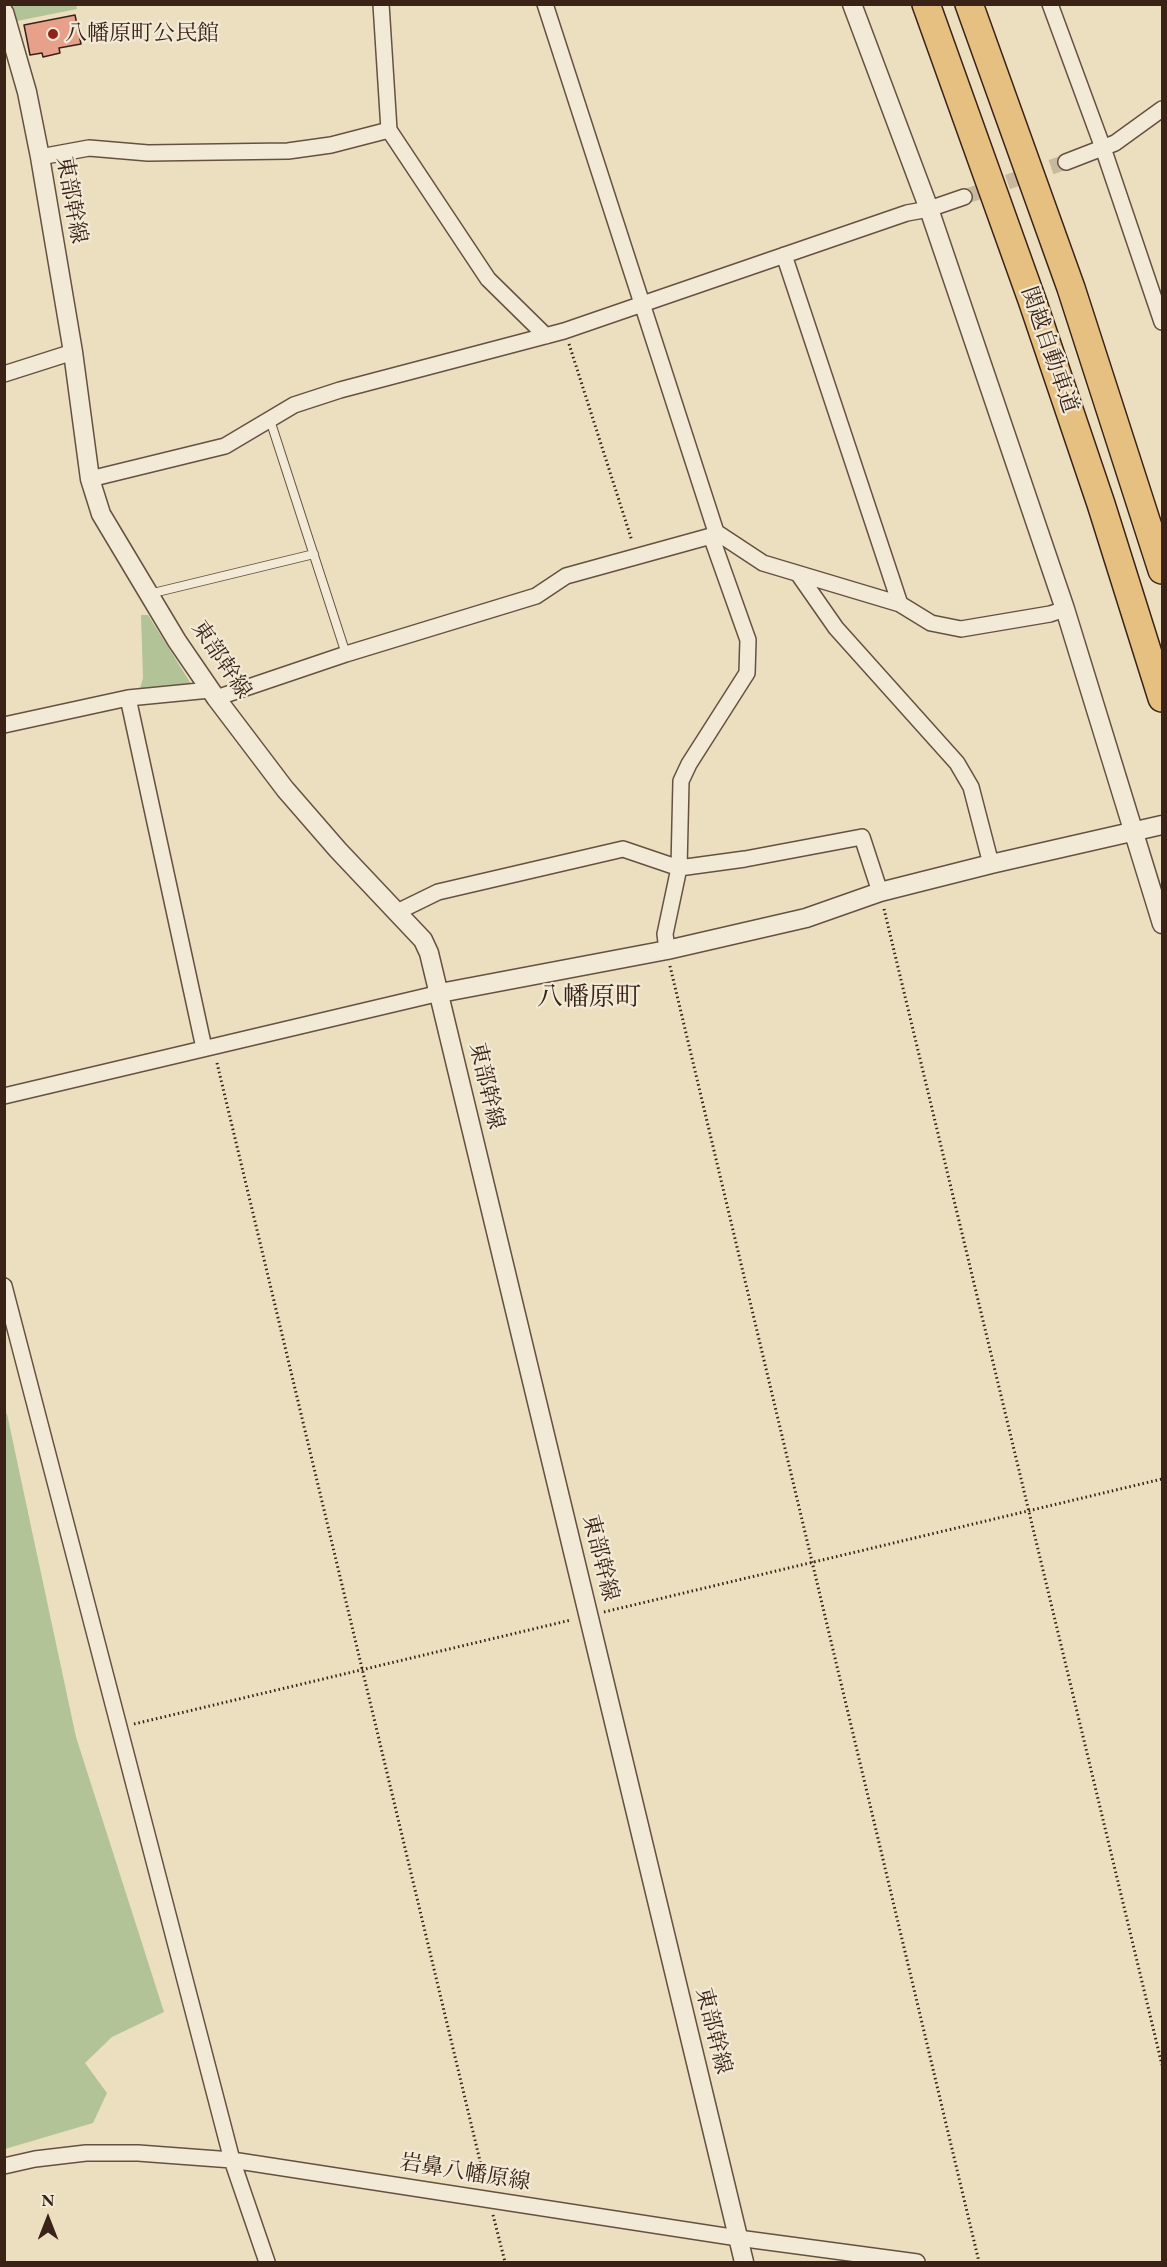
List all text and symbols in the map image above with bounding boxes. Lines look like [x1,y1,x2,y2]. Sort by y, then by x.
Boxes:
place label: 八幡原町公民館 [65,21,219,47]
marker: 八幡原町公民館 [46,27,60,41]
street label: 東部幹線 [50,154,92,246]
street label: 関越自動車道 [1015,283,1083,417]
street label: 東部幹線 [185,616,257,704]
district label: 八幡原町 [537,982,641,1014]
street label: 東部幹線 [463,1040,509,1132]
street label: 東部幹線 [577,1512,623,1604]
street label: 東部幹線 [690,1985,736,2077]
street label: 岩鼻八幡原線 [398,2150,532,2196]
north arrow [18,2189,78,2249]
text: N [42,2190,54,2211]

